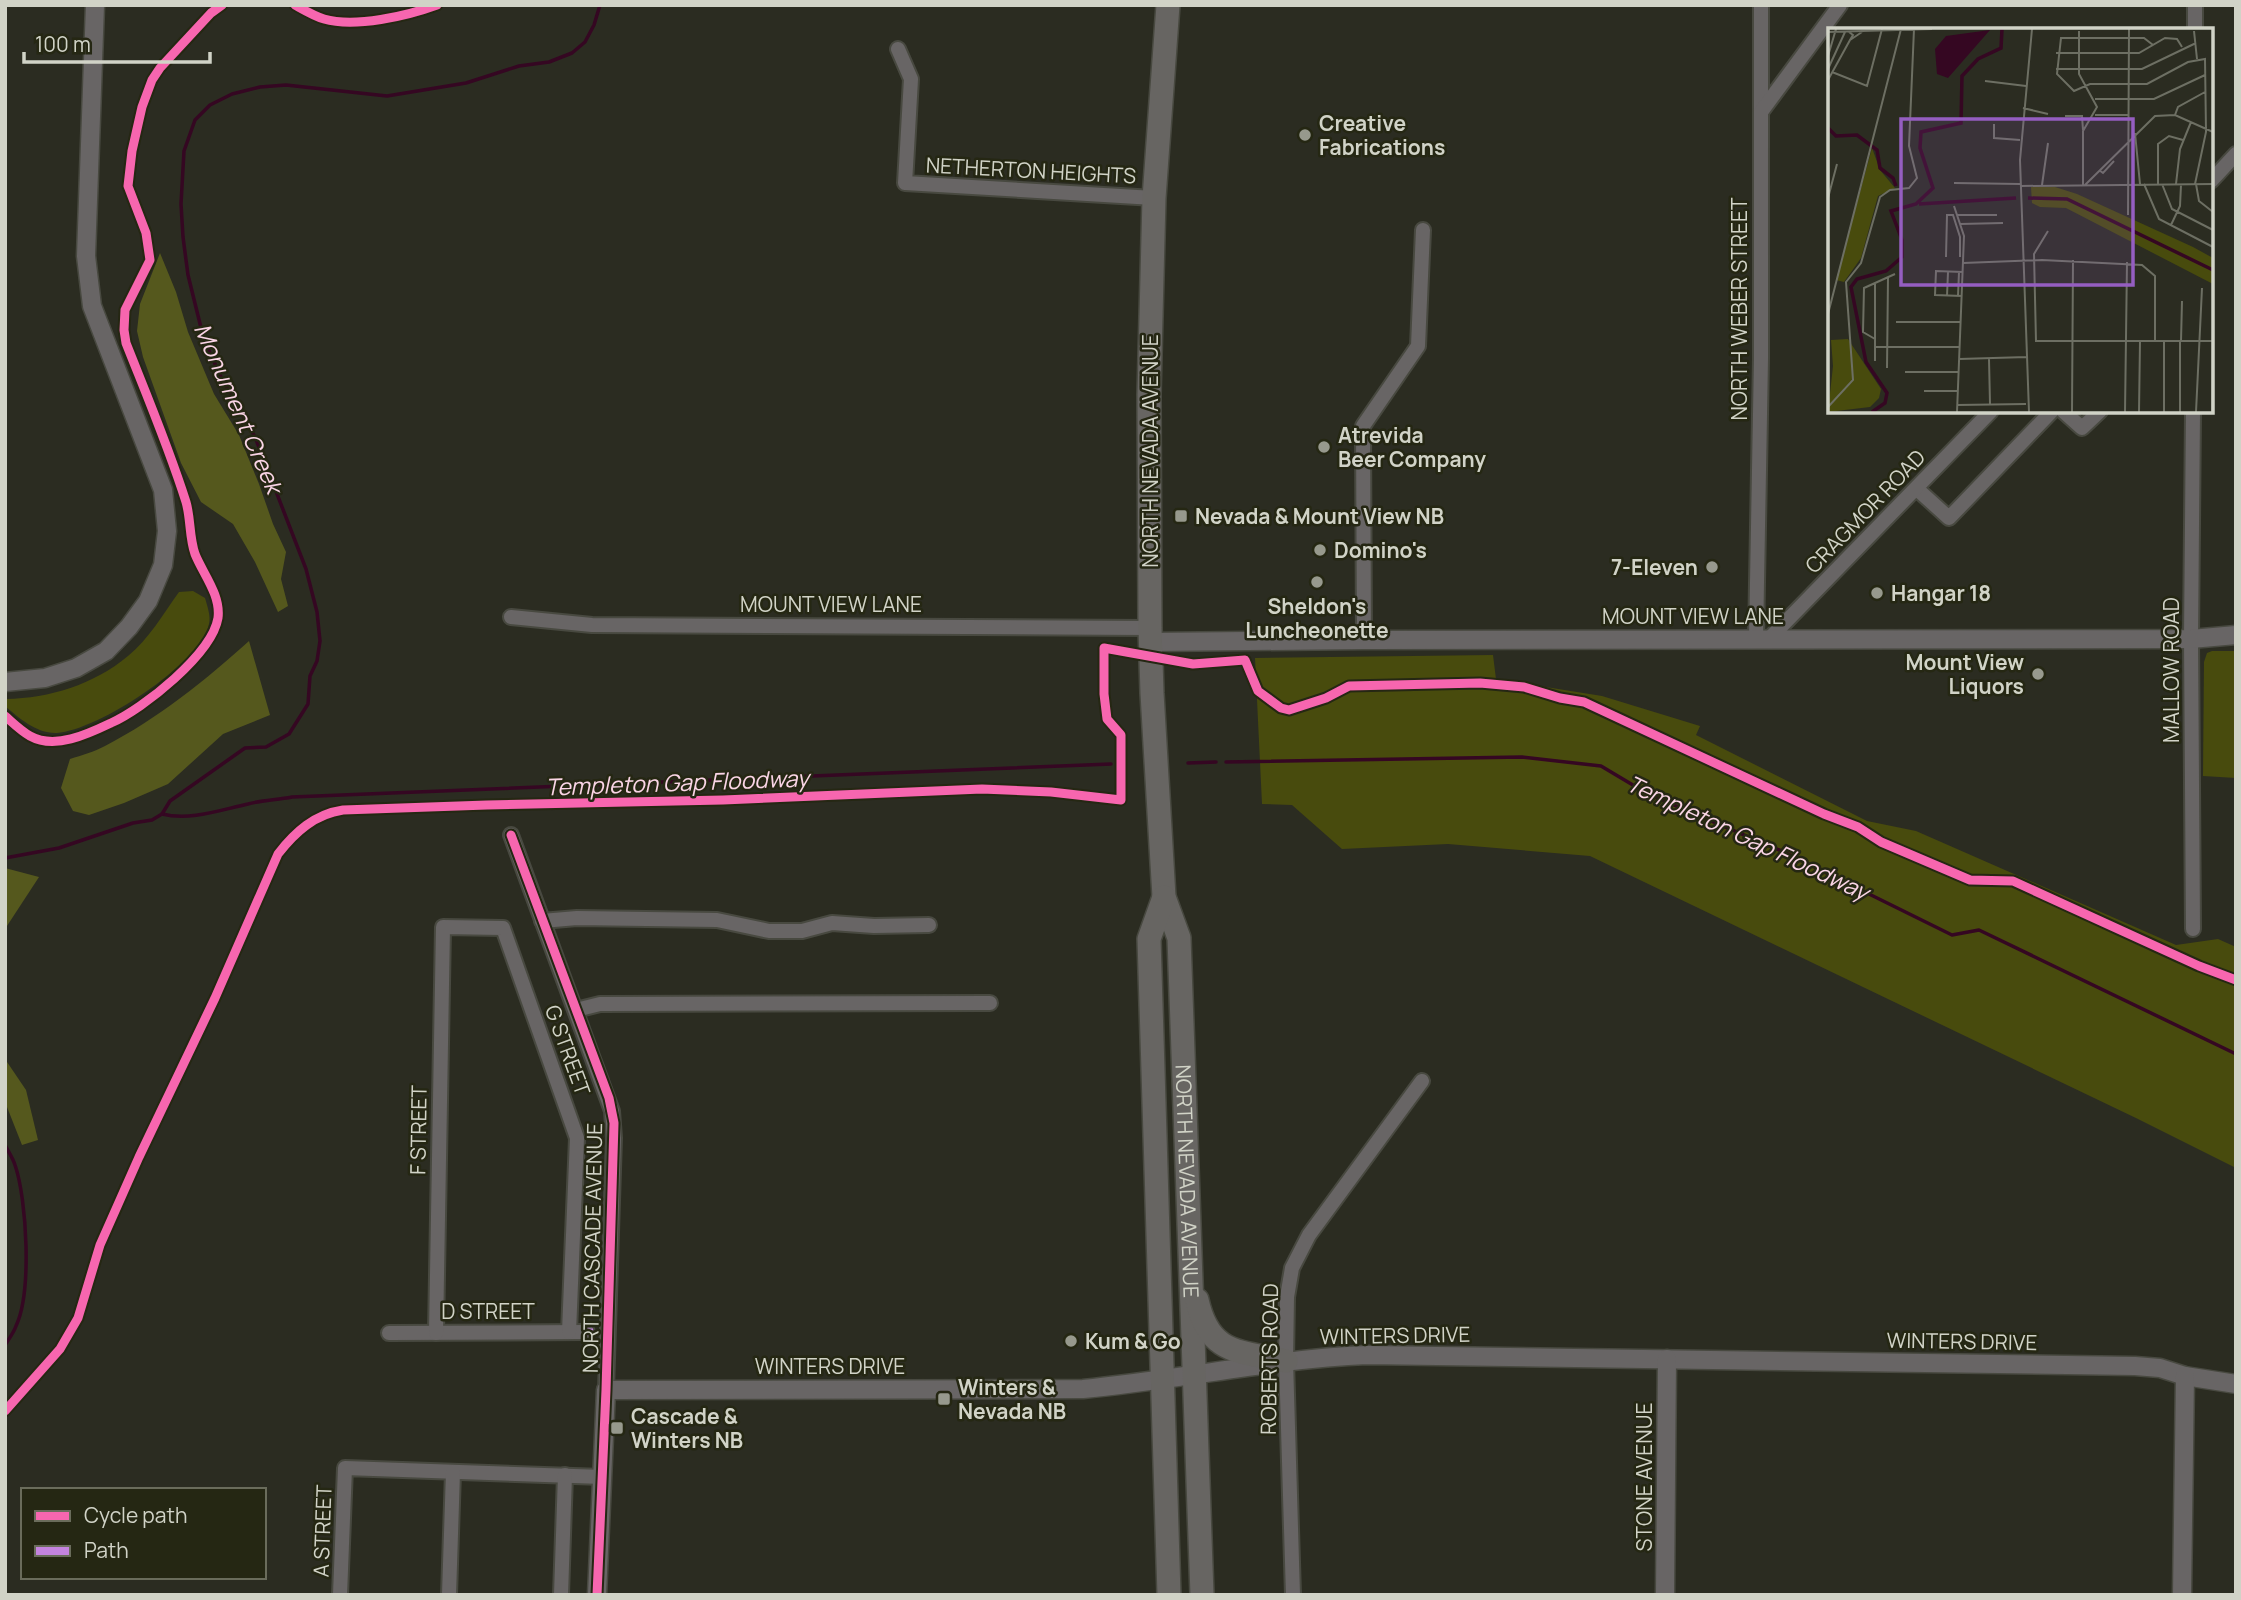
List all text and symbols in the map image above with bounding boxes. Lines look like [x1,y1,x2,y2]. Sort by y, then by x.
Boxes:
scale bar [24,21,210,65]
inset map [1828,28,2213,413]
text: 100 m [35,30,91,58]
place label: Creative Fabrications [1319,109,1445,161]
marker: Creative Fabrications [1297,127,1313,143]
street label: NETHERTON HEIGHTS [925,151,1137,189]
street label: NORTH WEBER STREET [1725,197,1753,421]
water label: Monument Creek [187,318,292,501]
street label: NORTH NEVADA AVENUE [1136,334,1164,568]
place label: Atrevida Beer Company [1338,421,1486,473]
marker: Atrevida Beer Company [1316,439,1332,455]
street label: CRAGMOR ROAD [1799,443,1931,579]
place label: Nevada & Mount View NB [1195,502,1444,530]
marker: Nevada & Mount View NB [1173,508,1189,524]
place label: Domino's [1334,536,1427,564]
marker: Domino's [1312,542,1328,558]
place label: 7-Eleven [1611,553,1698,581]
marker: 7-Eleven [1704,559,1720,575]
marker: Sheldon's Luncheonette [1309,574,1325,590]
place label: Hangar 18 [1891,579,1991,607]
marker: Hangar 18 [1869,585,1885,601]
street label: MOUNT VIEW LANE [740,590,922,618]
place label: Sheldon's Luncheonette [1245,592,1389,644]
street label: MALLOW ROAD [2157,597,2185,743]
street label: MOUNT VIEW LANE [1602,602,1784,630]
place label: Mount View Liquors [1906,648,2024,700]
marker: Mount View Liquors [2030,666,2046,682]
water label: Templeton Gap Floodway [545,761,812,803]
water label: Templeton Gap Floodway [1622,767,1877,908]
street label: G STREET [539,1001,597,1099]
street label: NORTH NEVADA AVENUE [1169,1064,1206,1298]
street label: F STREET [403,1084,433,1175]
street label: NORTH CASCADE AVENUE [576,1123,608,1373]
street label: ROBERTS ROAD [1254,1283,1284,1435]
street label: D STREET [441,1297,535,1325]
street label: WINTERS DRIVE [1319,1320,1471,1350]
street label: WINTERS DRIVE [1886,1326,2038,1356]
place label: Kum & Go [1085,1327,1181,1355]
marker: Kum & Go [1063,1333,1079,1349]
street label: WINTERS DRIVE [755,1352,905,1380]
place label: Winters & Nevada NB [958,1373,1066,1425]
marker: Winters & Nevada NB [936,1391,952,1407]
place label: Cascade & Winters NB [631,1402,743,1454]
street label: STONE AVENUE [1630,1403,1658,1551]
marker: Cascade & Winters NB [609,1420,625,1436]
street label: A STREET [306,1484,338,1578]
legend [21,1488,266,1579]
text: Cycle path [84,1501,187,1529]
text: Path [84,1536,129,1564]

